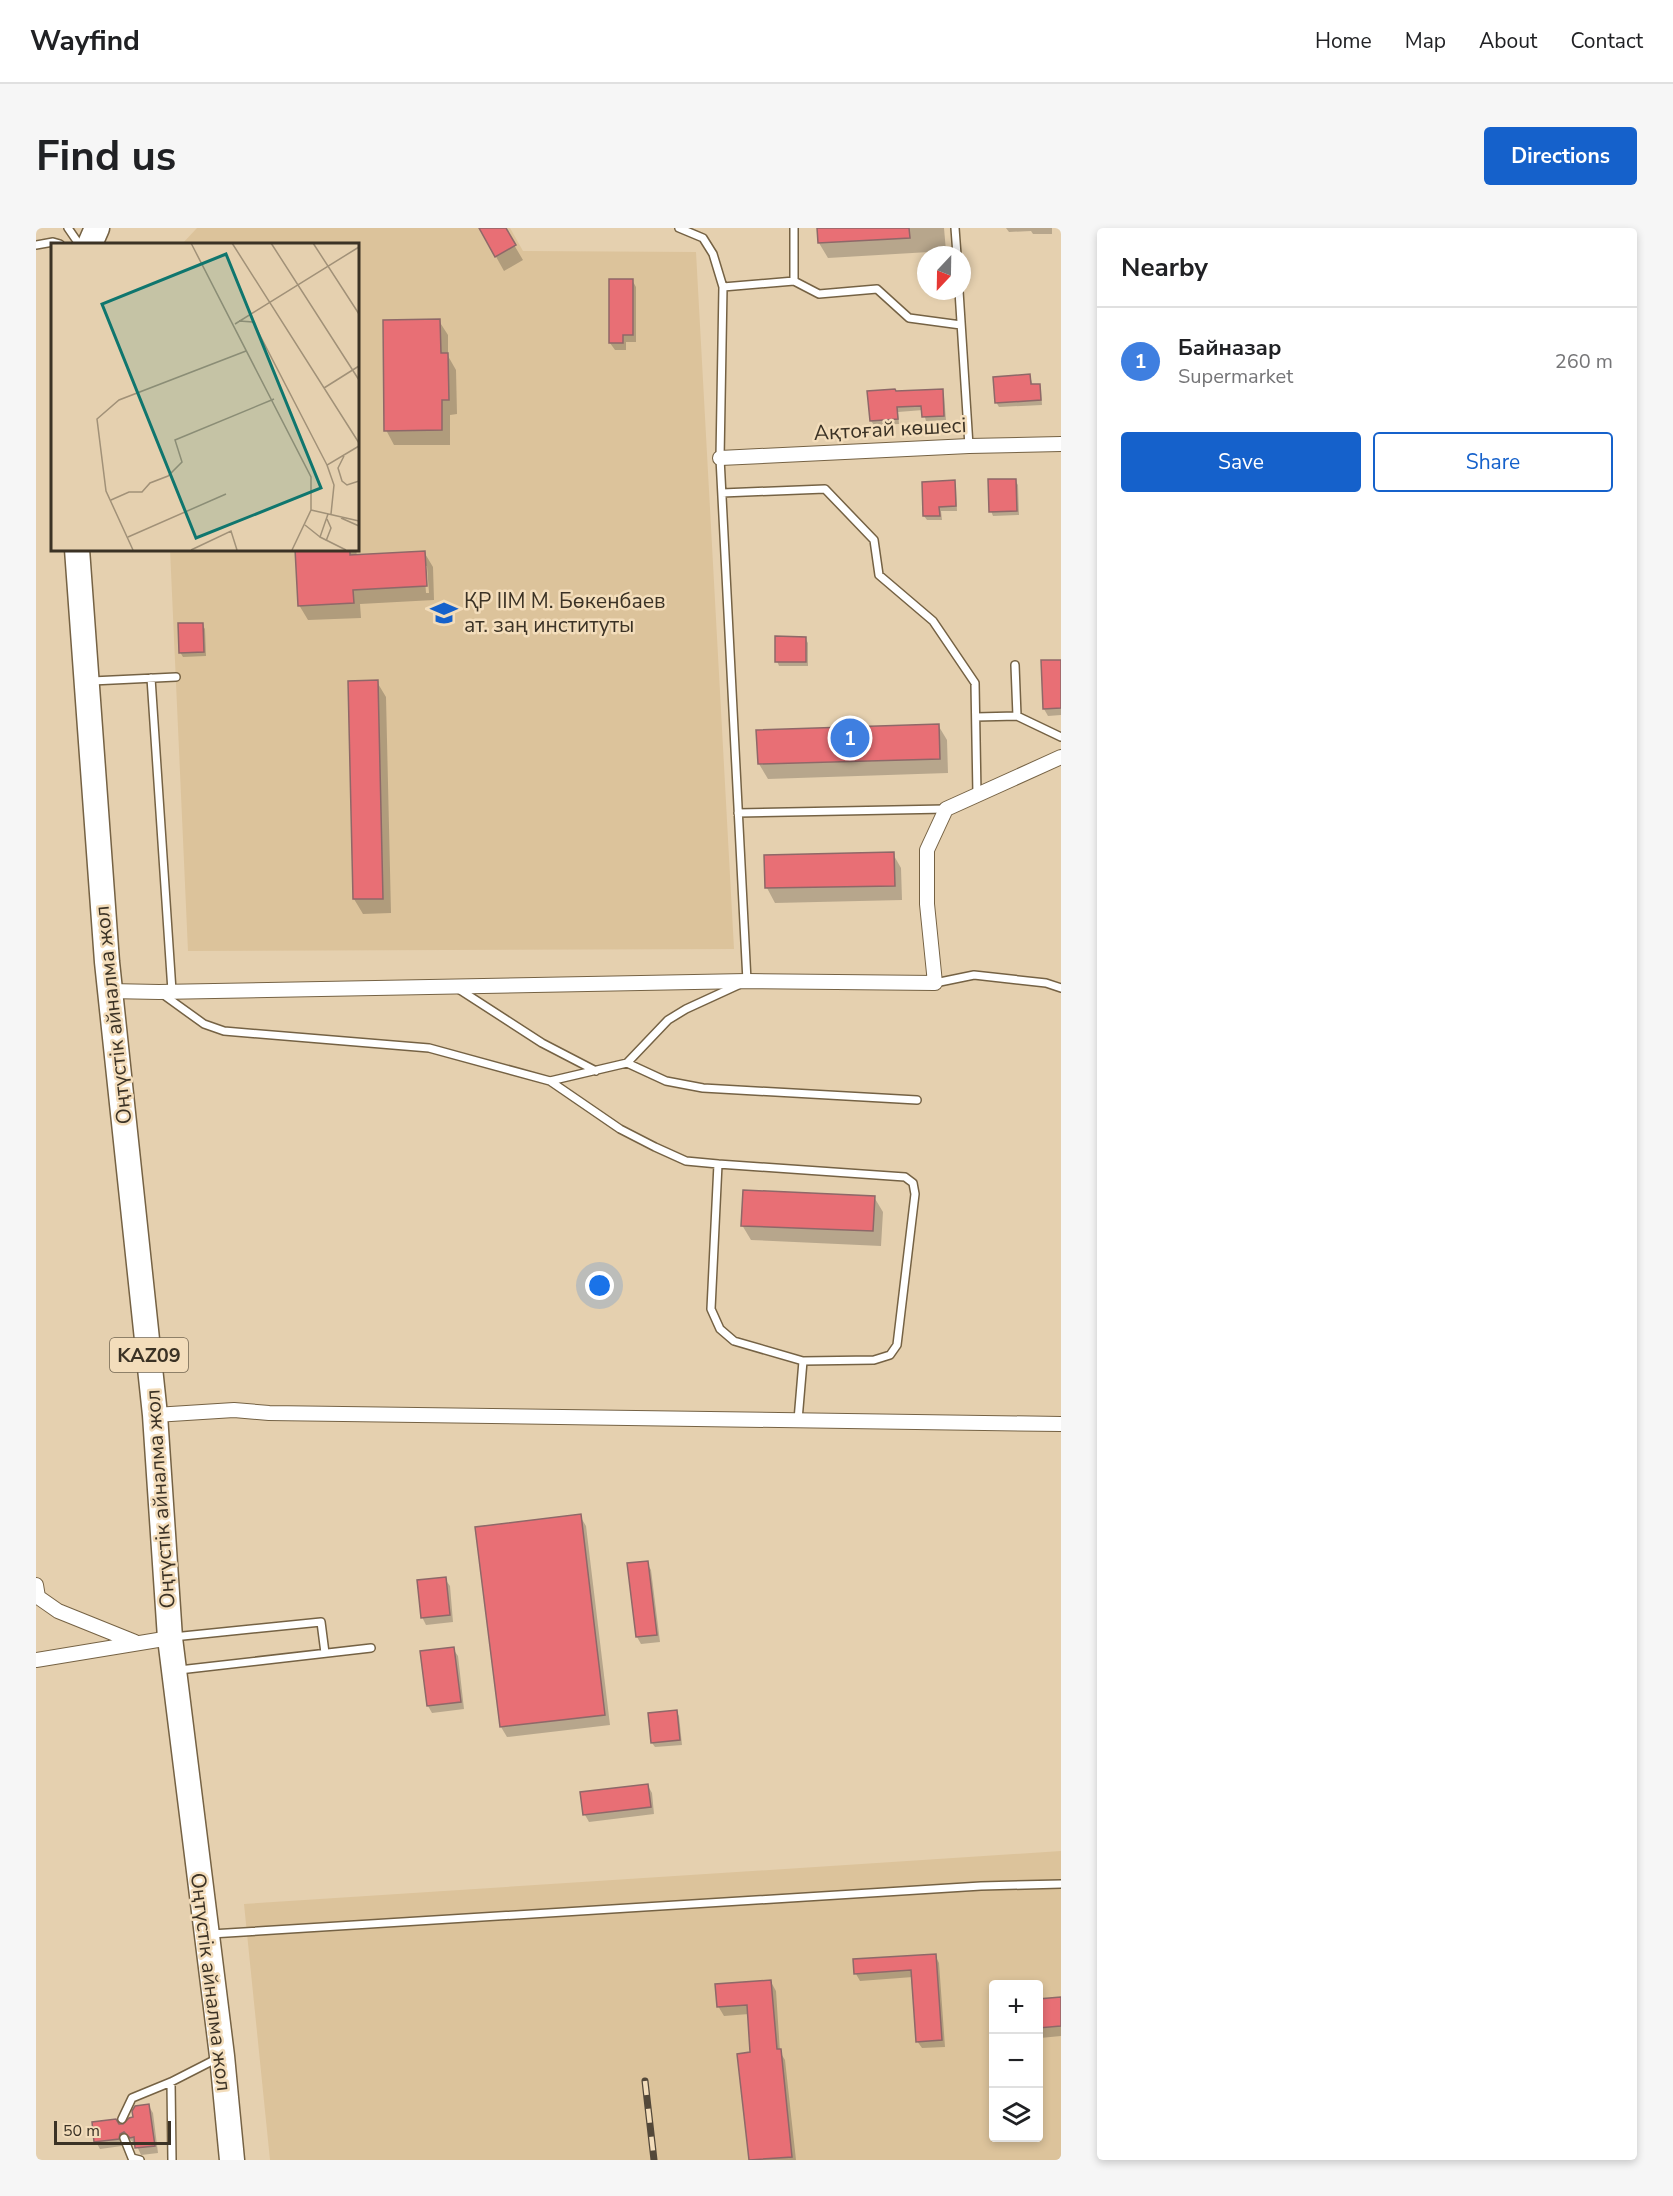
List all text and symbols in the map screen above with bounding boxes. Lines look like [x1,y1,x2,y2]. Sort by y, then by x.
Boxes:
text: Wayfind [30,22,140,60]
text: Home [1315,27,1372,55]
text: Map [1405,27,1446,55]
text: About [1479,27,1537,55]
text: Contact [1570,27,1643,55]
button: Directions [1484,127,1637,185]
text: Find us [36,128,176,185]
inset map [51,243,358,550]
north arrow [917,246,971,300]
text: Nearby [1121,250,1208,285]
text: Байназар [1178,333,1281,363]
text: 1 [1135,348,1147,375]
text: 260 m [1555,348,1613,375]
text: Supermarket [1178,363,1293,390]
street label: Ақтоғай көшесі [813,411,967,447]
button: Save [1121,432,1361,492]
button: Share [1373,432,1613,492]
place label: ҚР ІІМ М. Бөкенбаев ат. заң институты [464,587,666,639]
school or university icon: ҚР ІІМ М. Бөкенбаев ат. заң институты [429,598,459,628]
pin: 1 [830,716,870,760]
street label: Оңтүстік айналма жол [88,904,138,1126]
your location [585,1271,614,1300]
road number: KAZ09 [110,1338,188,1372]
street label: Оңтүстік айналма жол [138,1388,182,1610]
street label: Оңтүстік айналма жол [184,1871,238,2093]
map controls [989,1980,1043,2142]
button: + [989,1980,1043,2034]
button: − [989,2034,1043,2088]
button: layers [989,2088,1043,2142]
scale bar [54,2118,171,2146]
text: 50 m [63,2120,100,2142]

